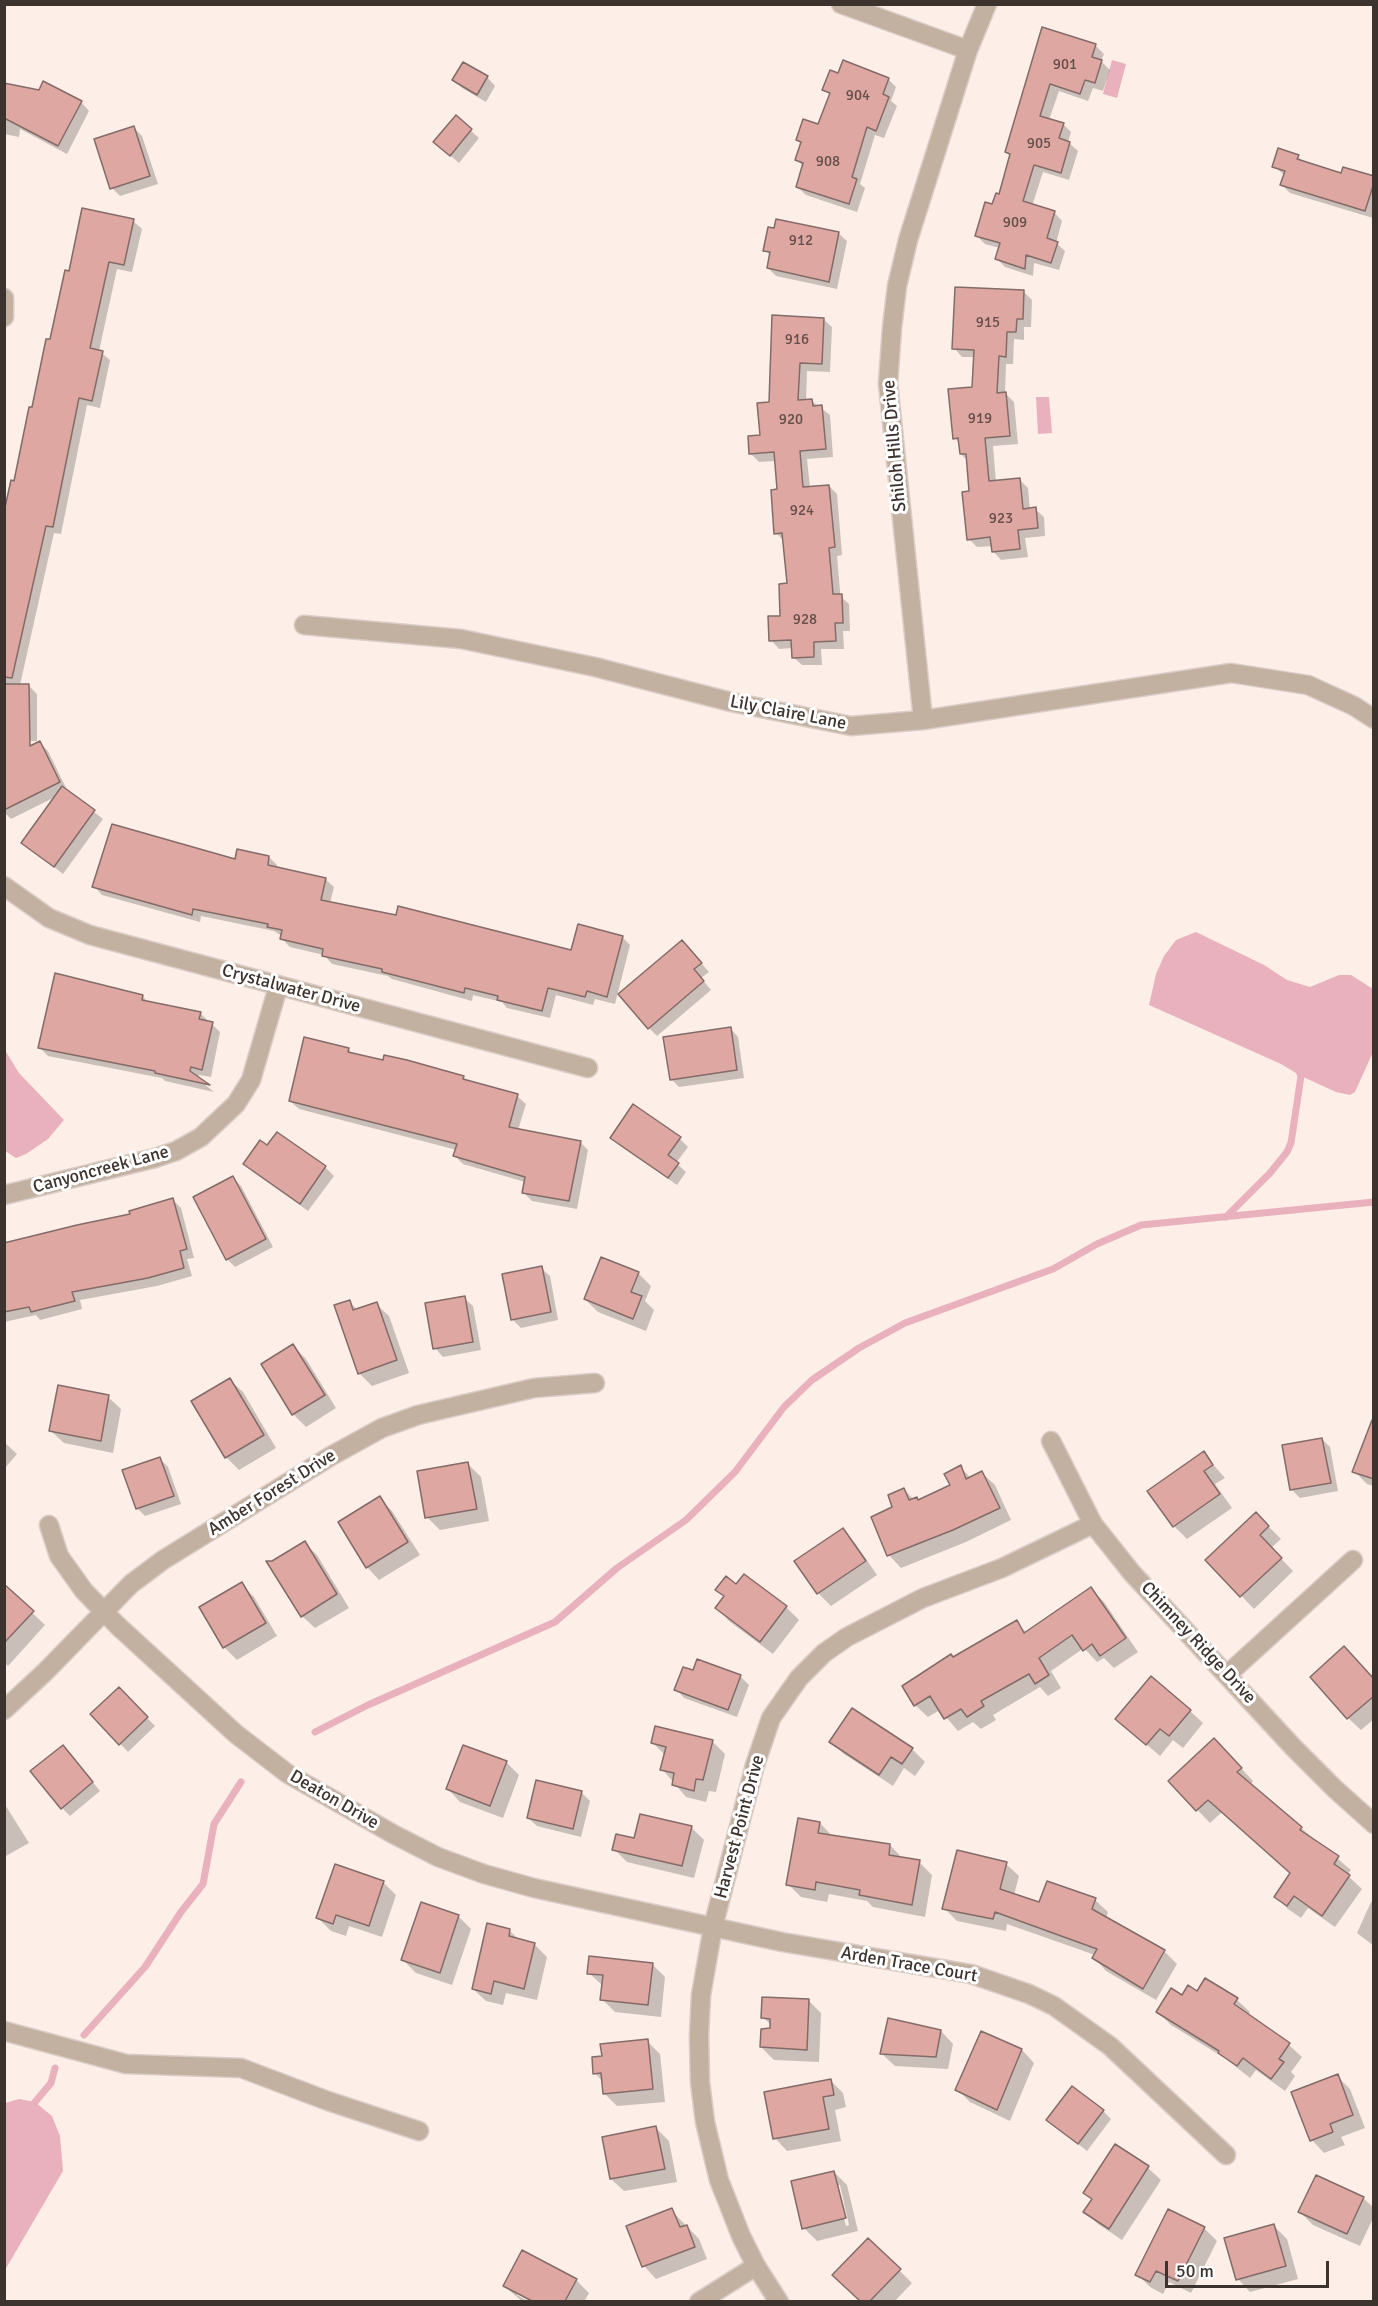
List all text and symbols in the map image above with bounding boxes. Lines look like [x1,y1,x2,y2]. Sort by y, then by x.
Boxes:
house number: 901 [1053,56,1077,74]
house number: 904 [846,87,870,105]
house number: 905 [1027,135,1051,153]
house number: 908 [816,153,840,171]
house number: 909 [1003,214,1027,232]
house number: 912 [789,232,813,250]
house number: 915 [976,314,1000,332]
house number: 916 [785,331,809,349]
street label: Shiloh Hills Drive [878,379,912,513]
house number: 919 [968,410,992,428]
house number: 920 [779,411,803,429]
house number: 924 [790,502,814,520]
house number: 923 [989,510,1013,528]
house number: 928 [793,611,817,629]
street label: Lily Claire Lane [728,691,848,735]
street label: Crystalwater Drive [219,960,363,1018]
street label: Canyoncreek Lane [31,1141,171,1199]
street label: Amber Forest Drive [204,1445,340,1541]
street label: Chimney Ridge Drive [1136,1578,1260,1708]
street label: Harvest Point Drive [710,1753,770,1901]
street label: Deaton Drive [286,1766,382,1834]
street label: Arden Trace Court [839,1942,979,1988]
scale bar [1168,2249,1332,2287]
text: 50 m [1176,2260,1214,2282]

